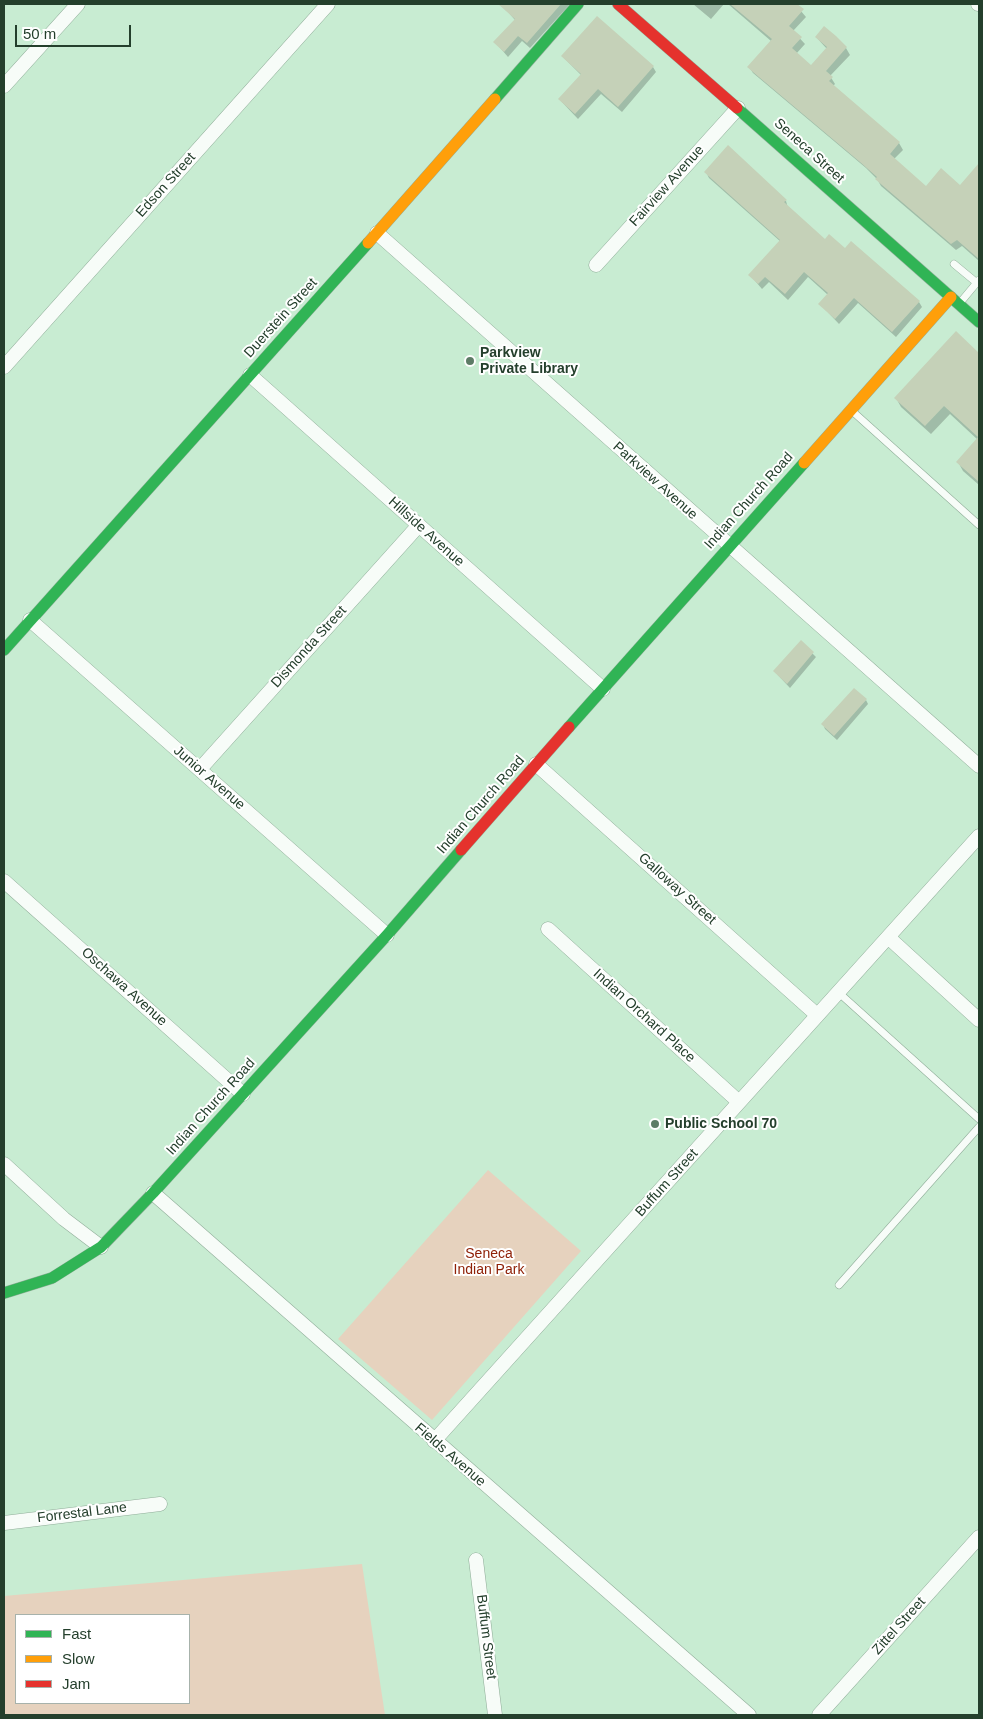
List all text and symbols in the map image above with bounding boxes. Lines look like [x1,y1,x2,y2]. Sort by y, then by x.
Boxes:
scale bar [18,15,134,47]
text: 50 m [23,25,56,42]
street label: Seneca Street [770,115,848,187]
street label: Fairview Avenue [626,142,708,230]
street label: Edson Street [133,149,199,221]
street label: Duerstein Street [241,275,321,361]
place label: Parkview Private Library [480,345,578,378]
marker: Parkview Private Library [464,355,476,367]
street label: Parkview Avenue [609,439,701,523]
street label: Indian Church Road [701,449,797,553]
street label: Hillside Avenue [385,494,467,570]
street label: Dismonda Street [268,603,350,691]
street label: Junior Avenue [170,742,248,814]
street label: Indian Church Road [434,752,528,858]
street label: Galloway Street [635,850,719,928]
street label: Oschawa Avenue [78,944,170,1030]
street label: Indian Orchard Place [590,966,698,1066]
street label: Indian Church Road [163,1055,259,1159]
place label: Public School 70 [665,1116,777,1132]
marker: Public School 70 [649,1118,661,1130]
street label: Buffum Street [632,1146,702,1220]
park label: Seneca Indian Park [454,1246,524,1278]
street label: Fields Avenue [411,1420,489,1490]
street label: Forrestal Lane [36,1499,128,1527]
street label: Buffum Street [472,1594,500,1680]
street label: Zittel Street [869,1594,929,1658]
legend [15,1614,190,1704]
text: Fast [62,1625,91,1642]
text: Slow [62,1650,95,1667]
text: Jam [62,1675,90,1692]

